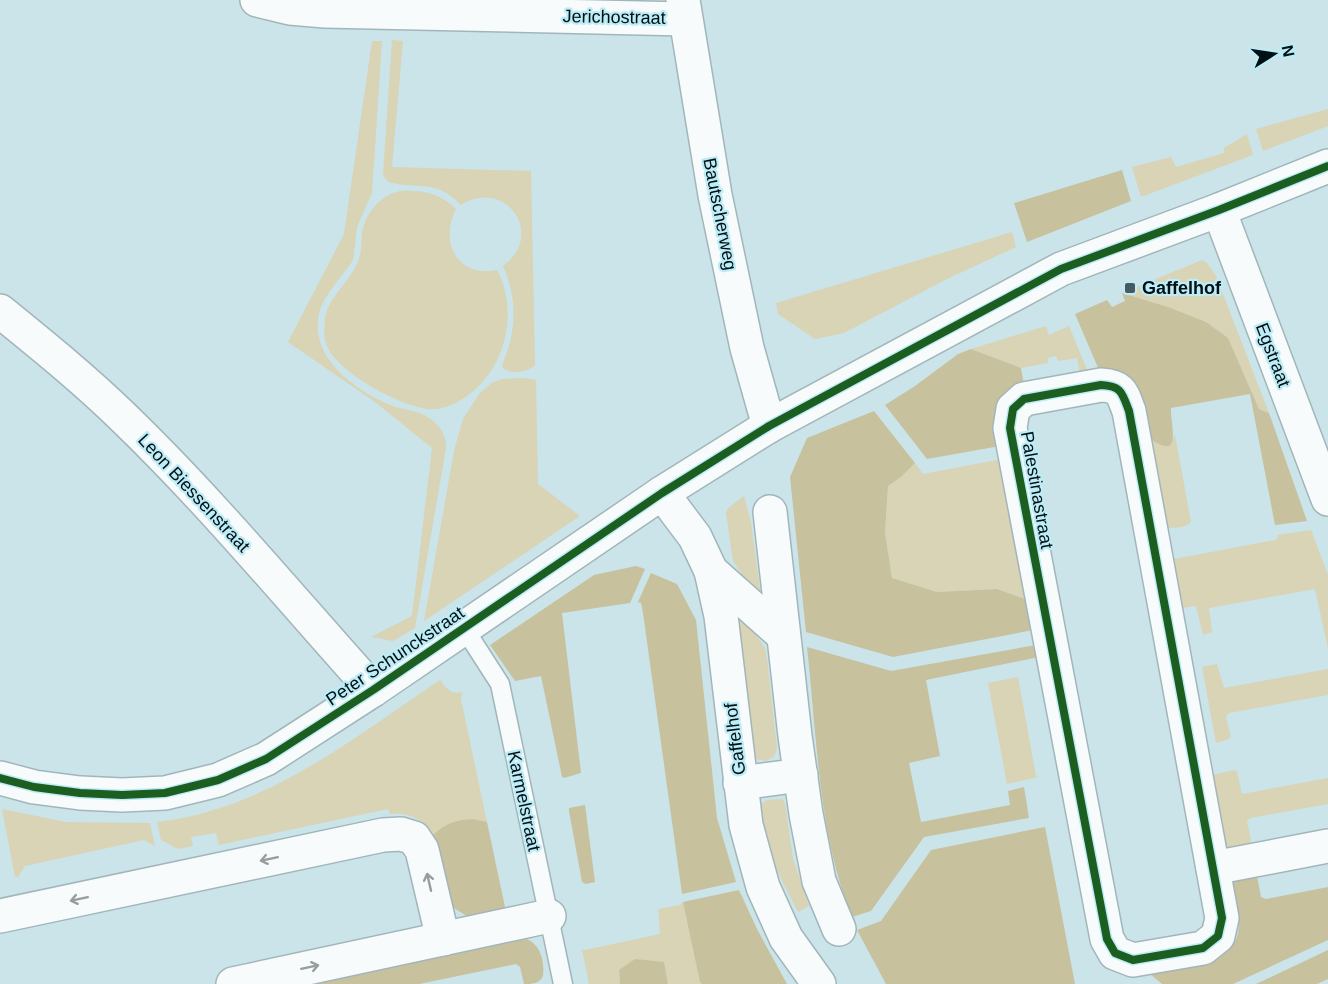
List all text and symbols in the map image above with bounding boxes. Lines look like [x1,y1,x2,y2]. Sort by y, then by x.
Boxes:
street label: Jerichostraat [562,6,666,28]
north arrow [1244,24,1304,84]
text: N [1279,44,1298,58]
street label: Bautscherweg [699,156,741,272]
place label: Gaffelhof [1142,278,1222,298]
marker: Gaffelhof [1123,281,1137,295]
street label: Egstraat [1252,320,1294,390]
street label: Leon Biessenstraat [134,430,254,556]
street label: Palestinastraat [1017,430,1057,550]
street label: Peter Schunckstraat [322,602,468,710]
street label: Gaffelhof [721,701,749,776]
street label: Karmelstraat [504,749,544,853]
one-way arrow [260,854,280,865]
one-way arrow [423,873,435,892]
one-way arrow [69,894,88,906]
one-way arrow [301,961,320,973]

